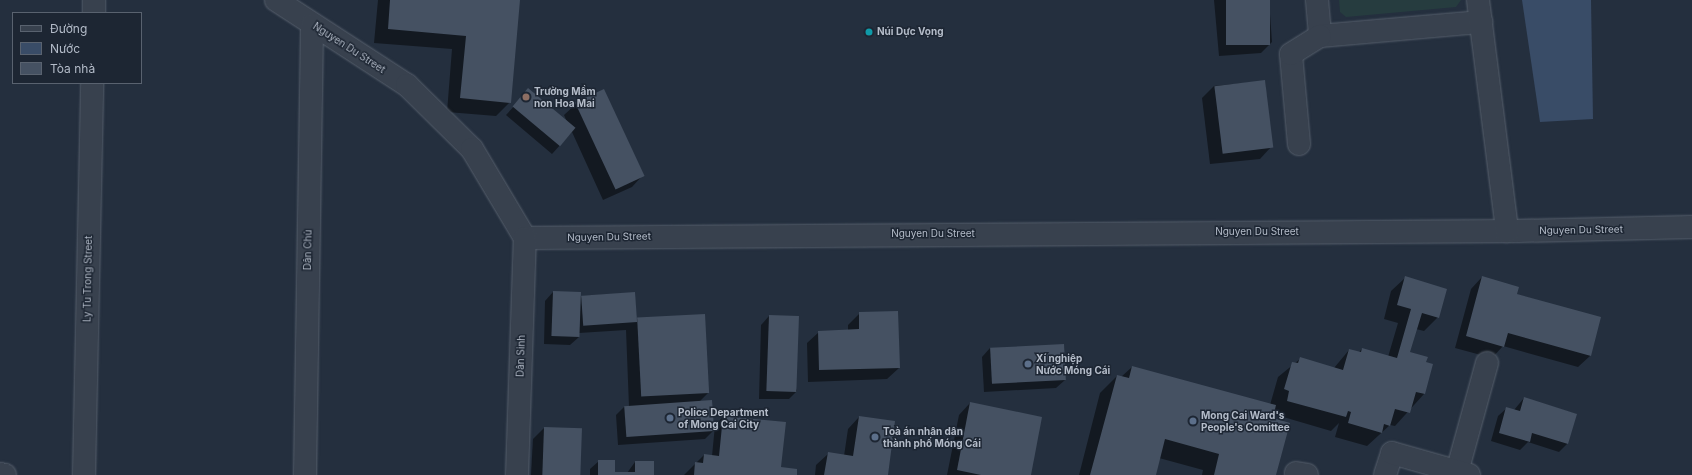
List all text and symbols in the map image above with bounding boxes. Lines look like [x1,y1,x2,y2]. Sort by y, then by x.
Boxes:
legend [12,12,142,84]
street label: Nguyen Du Street [311,20,387,76]
text: Đường [50,21,87,36]
place label: Núi Dực Vọng [877,26,944,38]
marker: Núi Dực Vọng [864,27,874,37]
text: Nước [50,41,80,56]
text: Tòa nhà [50,61,95,76]
place label: Trường Mầm non Hoa Mai [534,85,596,108]
marker: Trường Mầm non Hoa Mai [521,92,531,102]
street label: Nguyen Du Street [1539,223,1623,237]
street label: Nguyen Du Street [1215,226,1299,238]
street label: Nguyen Du Street [891,228,975,240]
street label: Dân Chủ [302,230,314,270]
street label: Nguyen Du Street [567,230,651,244]
street label: Ly Tu Trong Street [81,236,95,322]
street label: Dân Sinh [514,335,528,377]
place label: Xí nghiệp Nước Móng Cái [1036,352,1110,376]
marker: Xí nghiệp Nước Móng Cái [1023,359,1033,369]
place label: Police Department of Mong Cai City [678,406,768,430]
place label: Mong Cai Ward's People's Comittee [1201,409,1290,432]
marker: Police Department of Mong Cai City [665,413,675,423]
marker: Mong Cai Ward's People's Comittee [1188,416,1198,426]
place label: Toà án nhân dân thành phố Móng Cái [883,425,981,448]
marker: Toà án nhân dân thành phố Móng Cái [870,432,880,442]

